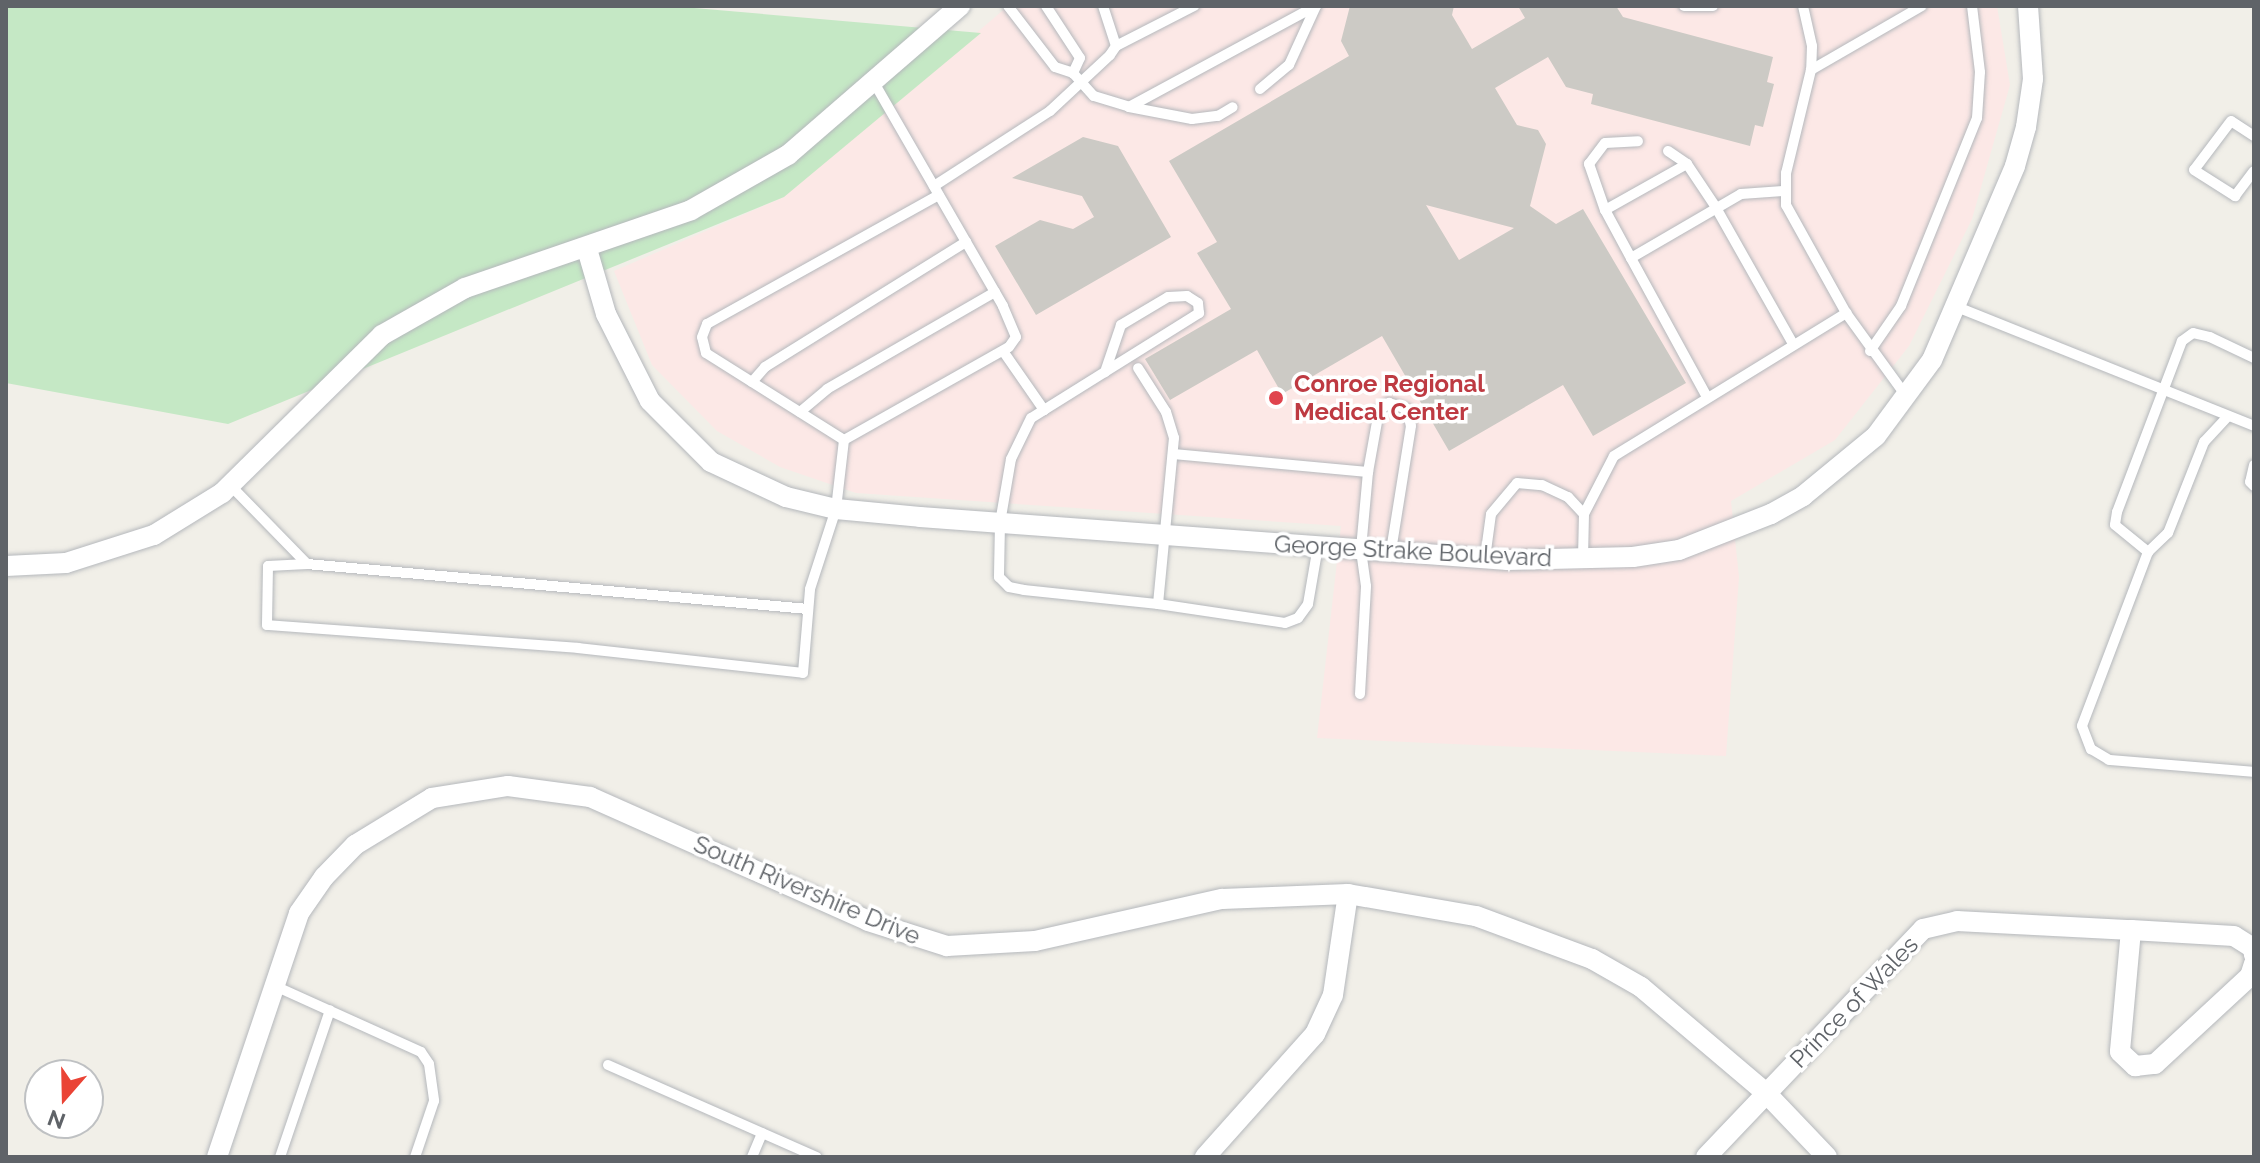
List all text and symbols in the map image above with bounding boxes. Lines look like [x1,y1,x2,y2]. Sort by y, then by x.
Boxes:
place label: Conroe Regional Medical Center [1294,370,1485,426]
marker: Conroe Regional Medical Center [1265,387,1287,409]
street label: George Strake Boulevard [1273,529,1553,573]
street label: South Rivershire Drive [689,829,925,951]
street label: Prince of Wales [1784,930,1924,1074]
north arrow [24,1059,104,1139]
text: N [44,1105,69,1135]

